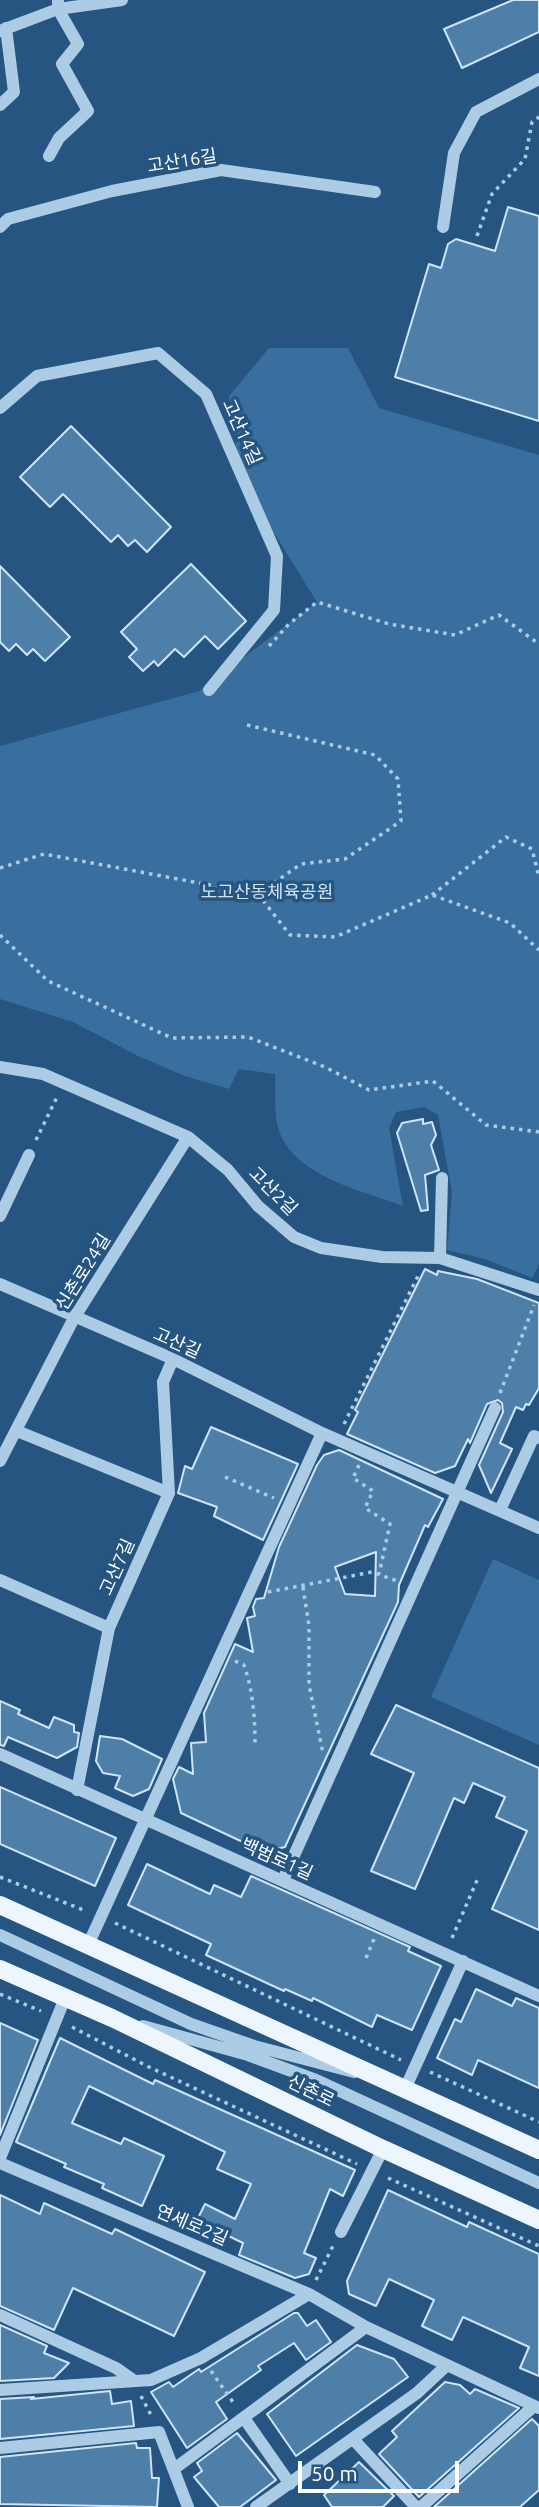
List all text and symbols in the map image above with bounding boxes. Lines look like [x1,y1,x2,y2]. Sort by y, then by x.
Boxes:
street label: 고산16길 [146,145,218,177]
street label: 고산14길 [218,396,266,468]
park label: 노고산동체육공원 [201,881,333,903]
street label: 고산2길 [244,1162,302,1220]
street label: 신촌로24길 [51,1230,115,1314]
street label: 고산길 [150,1323,204,1363]
street label: 고산7길 [95,1535,139,1599]
street label: 백범로1길 [238,1834,316,1884]
street label: 신촌로 [284,2070,338,2112]
street label: 연세로2길 [153,2200,231,2250]
scale bar [301,2448,462,2492]
text: 50 m [311,2461,358,2485]

